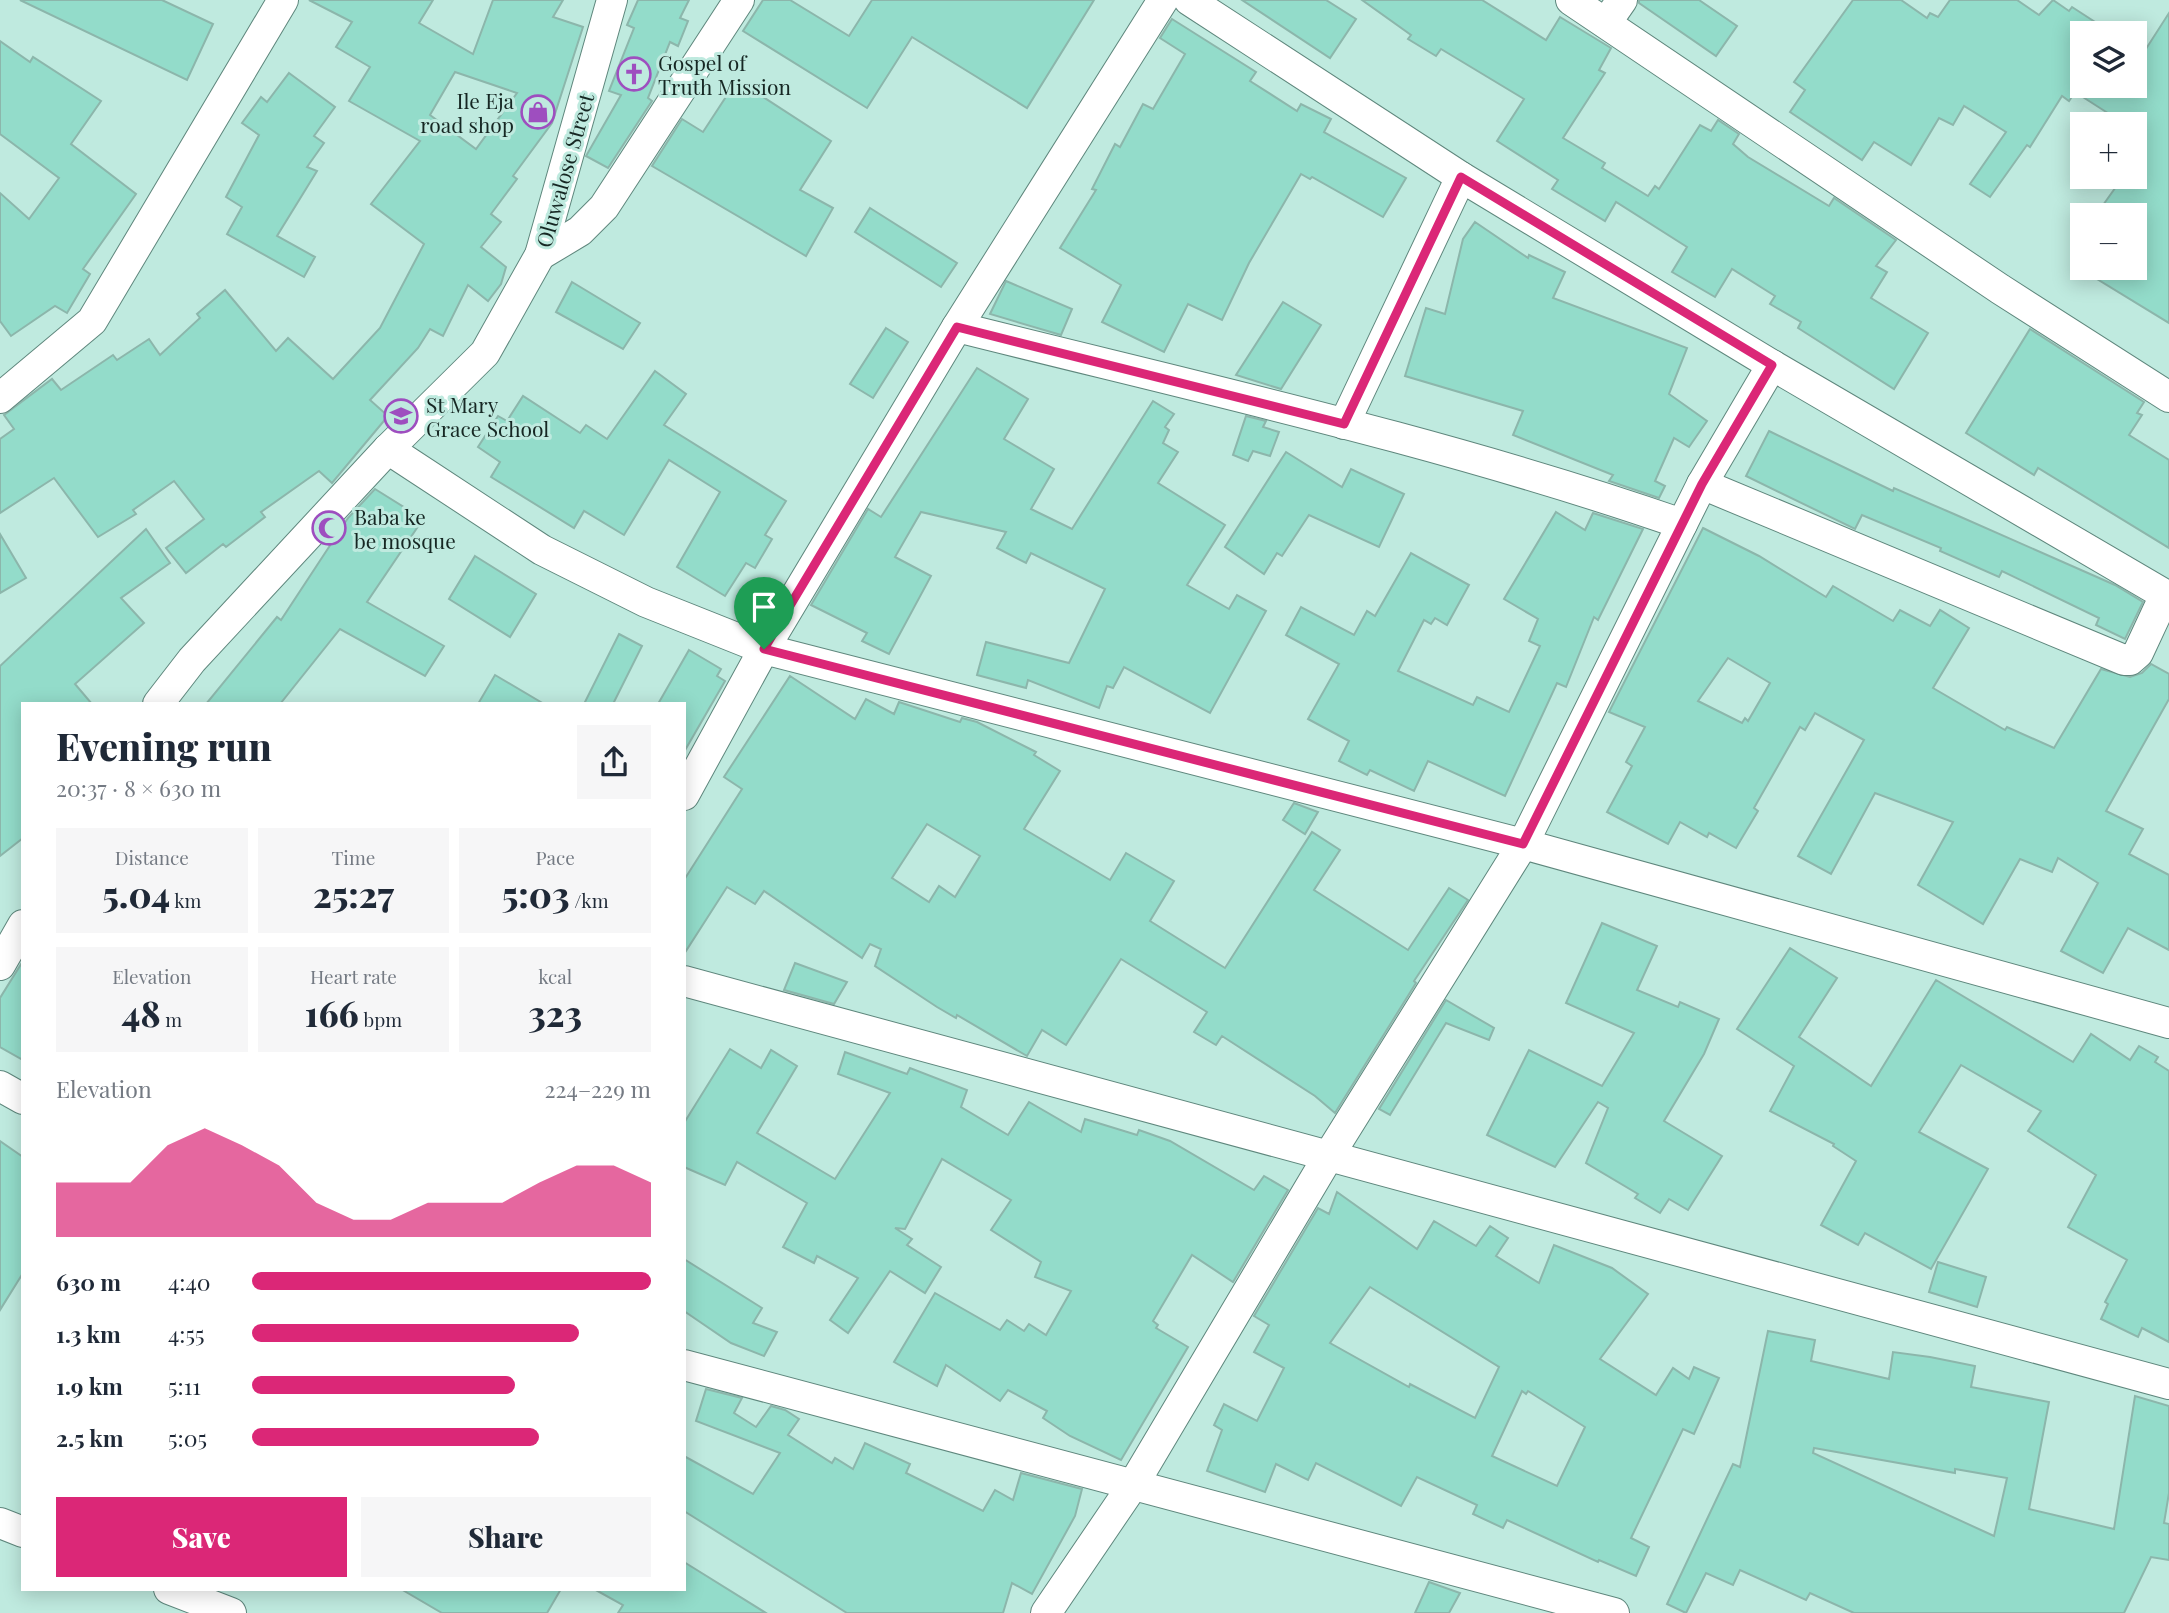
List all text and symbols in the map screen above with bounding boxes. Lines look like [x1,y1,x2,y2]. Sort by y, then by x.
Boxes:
map controls [2070,21,2147,280]
button: layers [2070,21,2147,98]
place label: Gospel of Truth Mission [658,48,791,100]
church icon: Gospel of Truth Mission [615,55,653,93]
place label: Ile Eja road shop [420,86,515,138]
street label: Oluwalose Street [529,89,600,250]
shop icon: Ile Eja road shop [519,93,557,131]
button: + [2070,112,2147,189]
button: − [2070,203,2147,280]
place label: St Mary Grace School [426,390,549,442]
school or university icon: St Mary Grace School [382,397,420,435]
place label: Baba ke be mosque [354,502,456,554]
mosque icon: Baba ke be mosque [310,509,348,547]
pin [734,577,794,649]
icon: arrive [745,588,783,626]
text: Evening run [56,720,272,771]
button: share [577,725,651,799]
text: 20:37 · 8 × 630 m [56,772,221,803]
text: Distance [115,844,189,870]
text: Time [332,844,375,870]
text: Pace [536,844,575,870]
text: 5.04 [102,870,170,917]
text: 25:27 [313,870,394,917]
text: 5:03 [502,870,569,917]
text: km [170,887,201,913]
text: /km [569,887,609,913]
text: Elevation [112,963,191,989]
text: Heart rate [310,963,397,989]
text: kcal [538,963,572,989]
text: 48 [122,989,161,1036]
text: 166 [305,989,359,1036]
text: 323 [528,989,582,1036]
text: m [161,1006,182,1032]
text: bpm [359,1006,402,1032]
text: Elevation [56,1073,152,1104]
text: 224–229 m [545,1073,651,1104]
text: 630 m [56,1266,121,1297]
text: 4:40 [168,1266,211,1297]
text: 1.3 km [56,1318,121,1349]
text: 4:55 [168,1318,205,1349]
text: 1.9 km [56,1370,123,1401]
text: 5:11 [168,1370,201,1401]
text: 2.5 km [56,1422,123,1453]
text: 5:05 [168,1422,207,1453]
button: Save [56,1497,347,1577]
button: Share [361,1497,651,1577]

